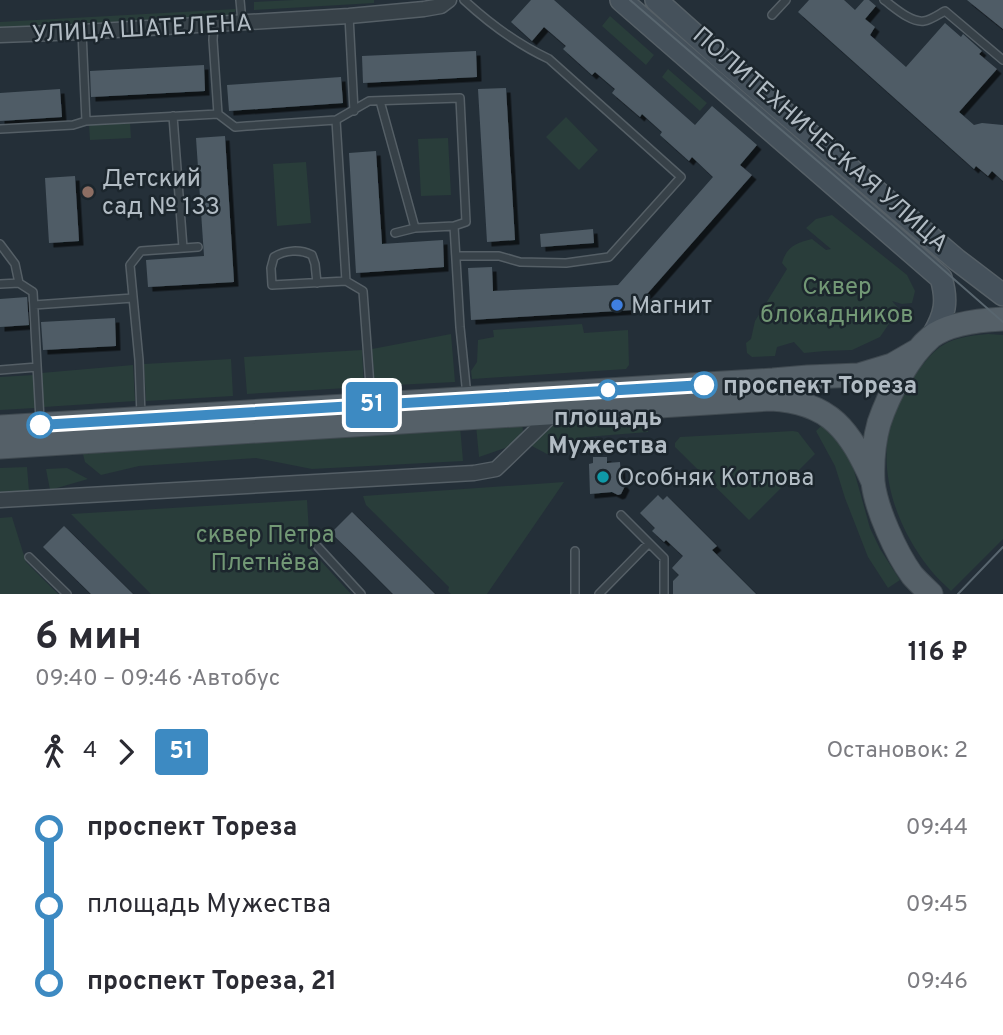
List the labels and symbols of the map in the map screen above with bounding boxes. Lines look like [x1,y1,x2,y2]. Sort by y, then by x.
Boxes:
street label: УЛИЦА ШАТЕЛЕНА [31,9,253,51]
street label: ПОЛИТЕХНИЧЕСКАЯ УЛИЦА [686,21,954,260]
place label: Детский сад № 133 [102,165,220,223]
marker: Детский сад № 133 [80,184,96,200]
park label: Сквер блокадников [760,273,914,331]
place label: Магнит [631,292,712,322]
marker: Магнит [609,297,625,313]
marker: проспект Тореза [691,372,717,398]
place label: проспект Тореза [723,372,917,402]
marker: площадь Мужества [598,380,618,400]
line badge: 51 [340,382,404,428]
place label: площадь Мужества [548,404,668,462]
unlabelled marker [27,412,53,438]
place label: Особняк Котлова [617,464,814,494]
marker: Особняк Котлова [595,469,611,485]
park label: сквер Петра Плетнёва [196,521,334,579]

